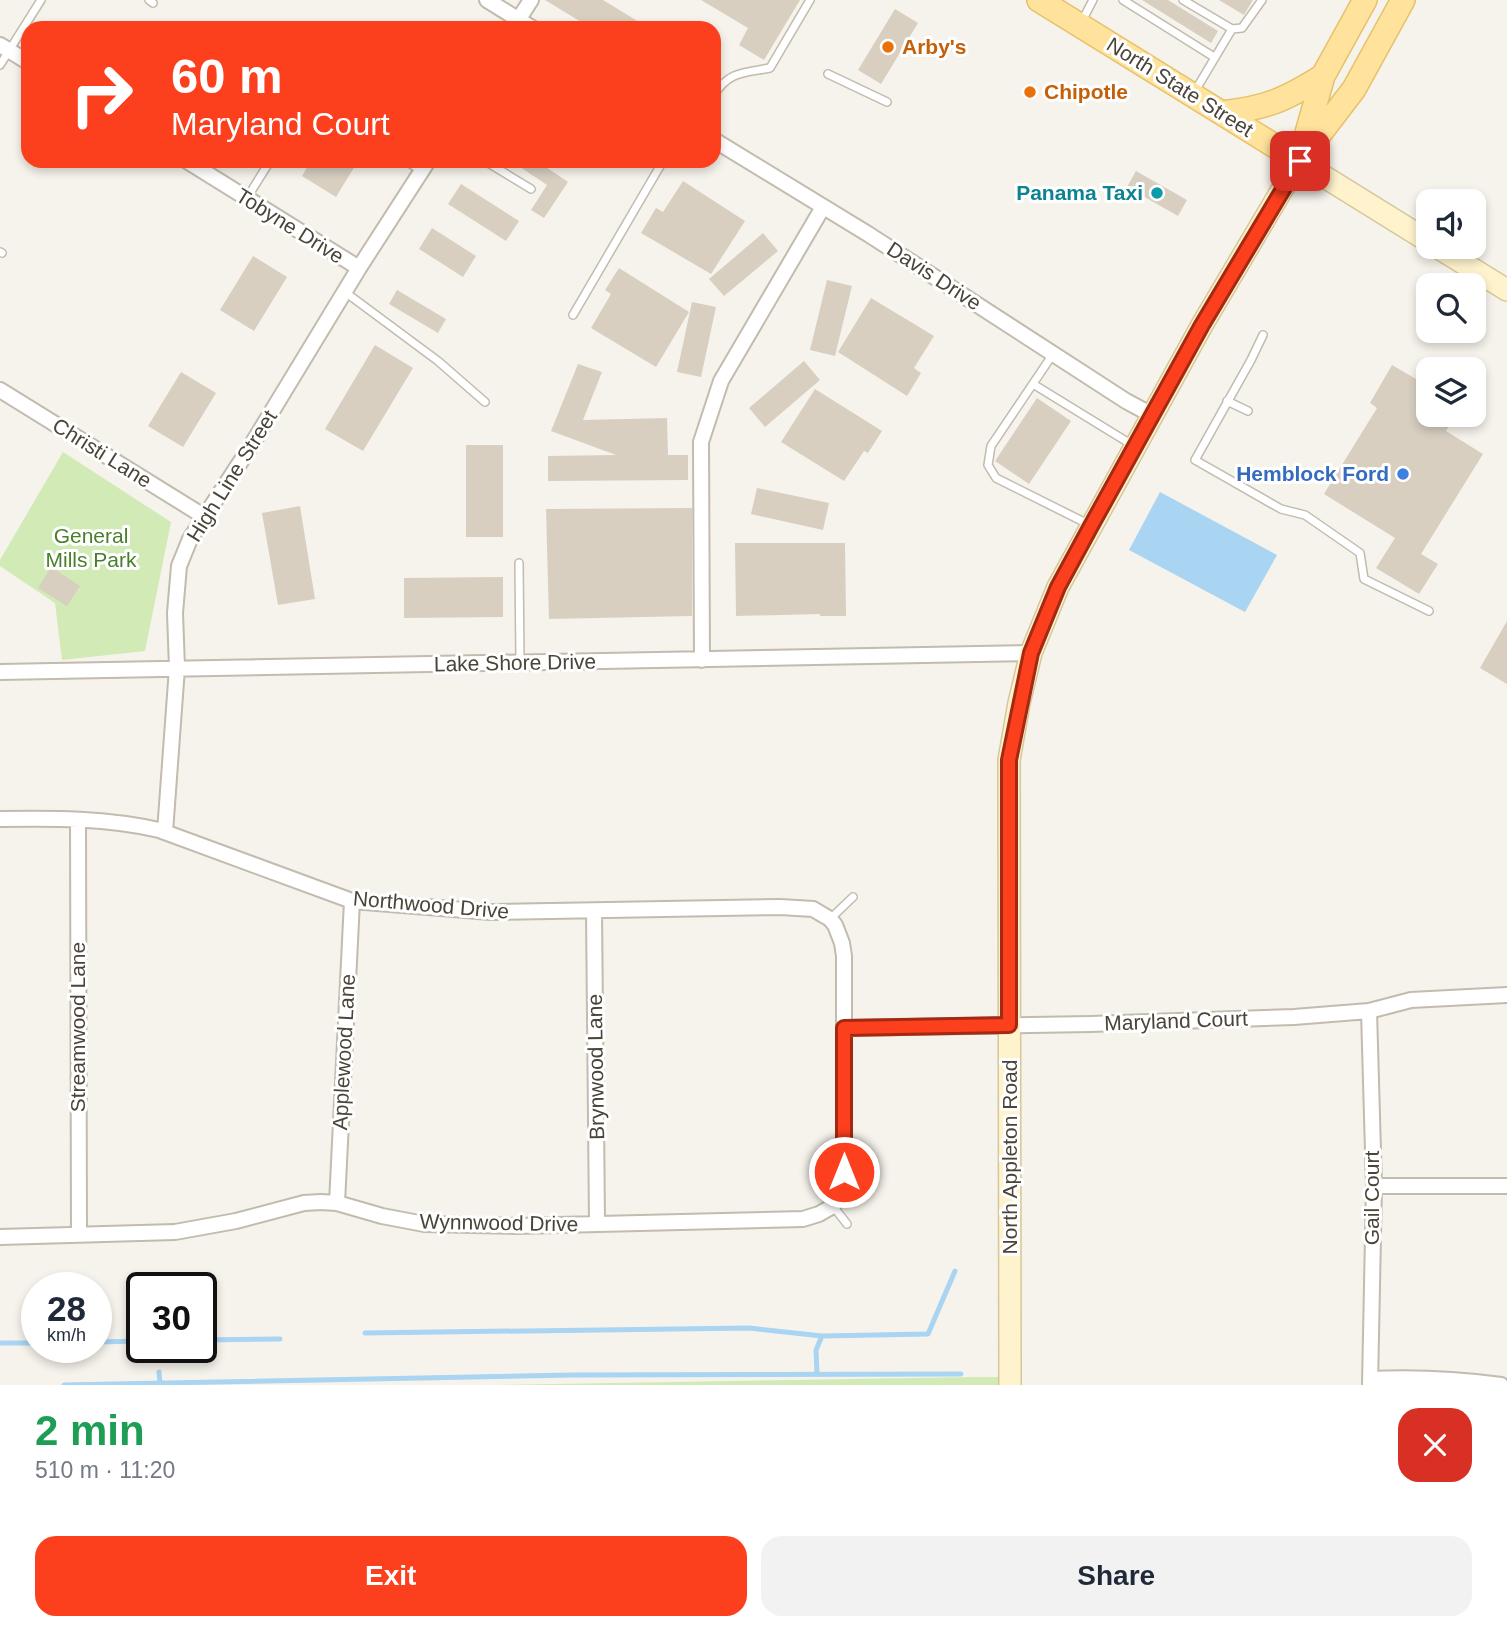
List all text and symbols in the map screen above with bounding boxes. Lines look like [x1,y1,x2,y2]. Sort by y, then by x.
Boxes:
street label: North State Street [1103,32,1258,141]
place label: Arby's [902,35,967,58]
marker: Arby's [880,39,896,55]
icon: right [56,49,147,140]
text: 60 m [171,49,283,103]
place label: Chipotle [1044,80,1128,103]
marker: Chipotle [1022,84,1038,100]
text: Maryland Court [171,106,390,142]
pin [1270,131,1330,191]
icon: arrive [1281,142,1319,180]
place label: Panama Taxi [1016,181,1143,204]
street label: Tobyne Drive [232,183,348,268]
marker: Panama Taxi [1149,185,1165,201]
map controls [1416,189,1486,427]
button: sound [1416,189,1486,259]
street label: Davis Drive [883,237,986,314]
button: search [1416,273,1486,343]
button: layers [1416,357,1486,427]
street label: High Line Street [182,406,281,546]
street label: Christi Lane [49,413,156,492]
place label: Hemblock Ford [1236,462,1389,485]
marker: Hemblock Ford [1395,466,1411,482]
park label: General Mills Park [45,524,137,571]
street label: Lake Shore Drive [434,650,596,675]
street label: Northwood Drive [352,886,510,923]
street label: Streamwood Lane [66,942,89,1112]
street label: Applewood Lane [328,973,359,1131]
street label: Brynwood Lane [583,994,608,1140]
street label: Maryland Court [1104,1006,1248,1034]
street label: North Appleton Road [998,1060,1021,1254]
position arrow [807,1135,881,1209]
street label: Gail Court [1360,1151,1383,1245]
street label: Wynnwood Drive [420,1210,578,1235]
speed limit sign: 30 [126,1272,217,1363]
text: 28 [47,1289,86,1328]
text: km/h [47,1325,86,1345]
text: 2 min [35,1407,145,1454]
button: close [1398,1408,1472,1482]
text: 510 m · 11:20 [35,1457,175,1483]
button: Exit [35,1536,747,1616]
button: Share [761,1536,1472,1616]

